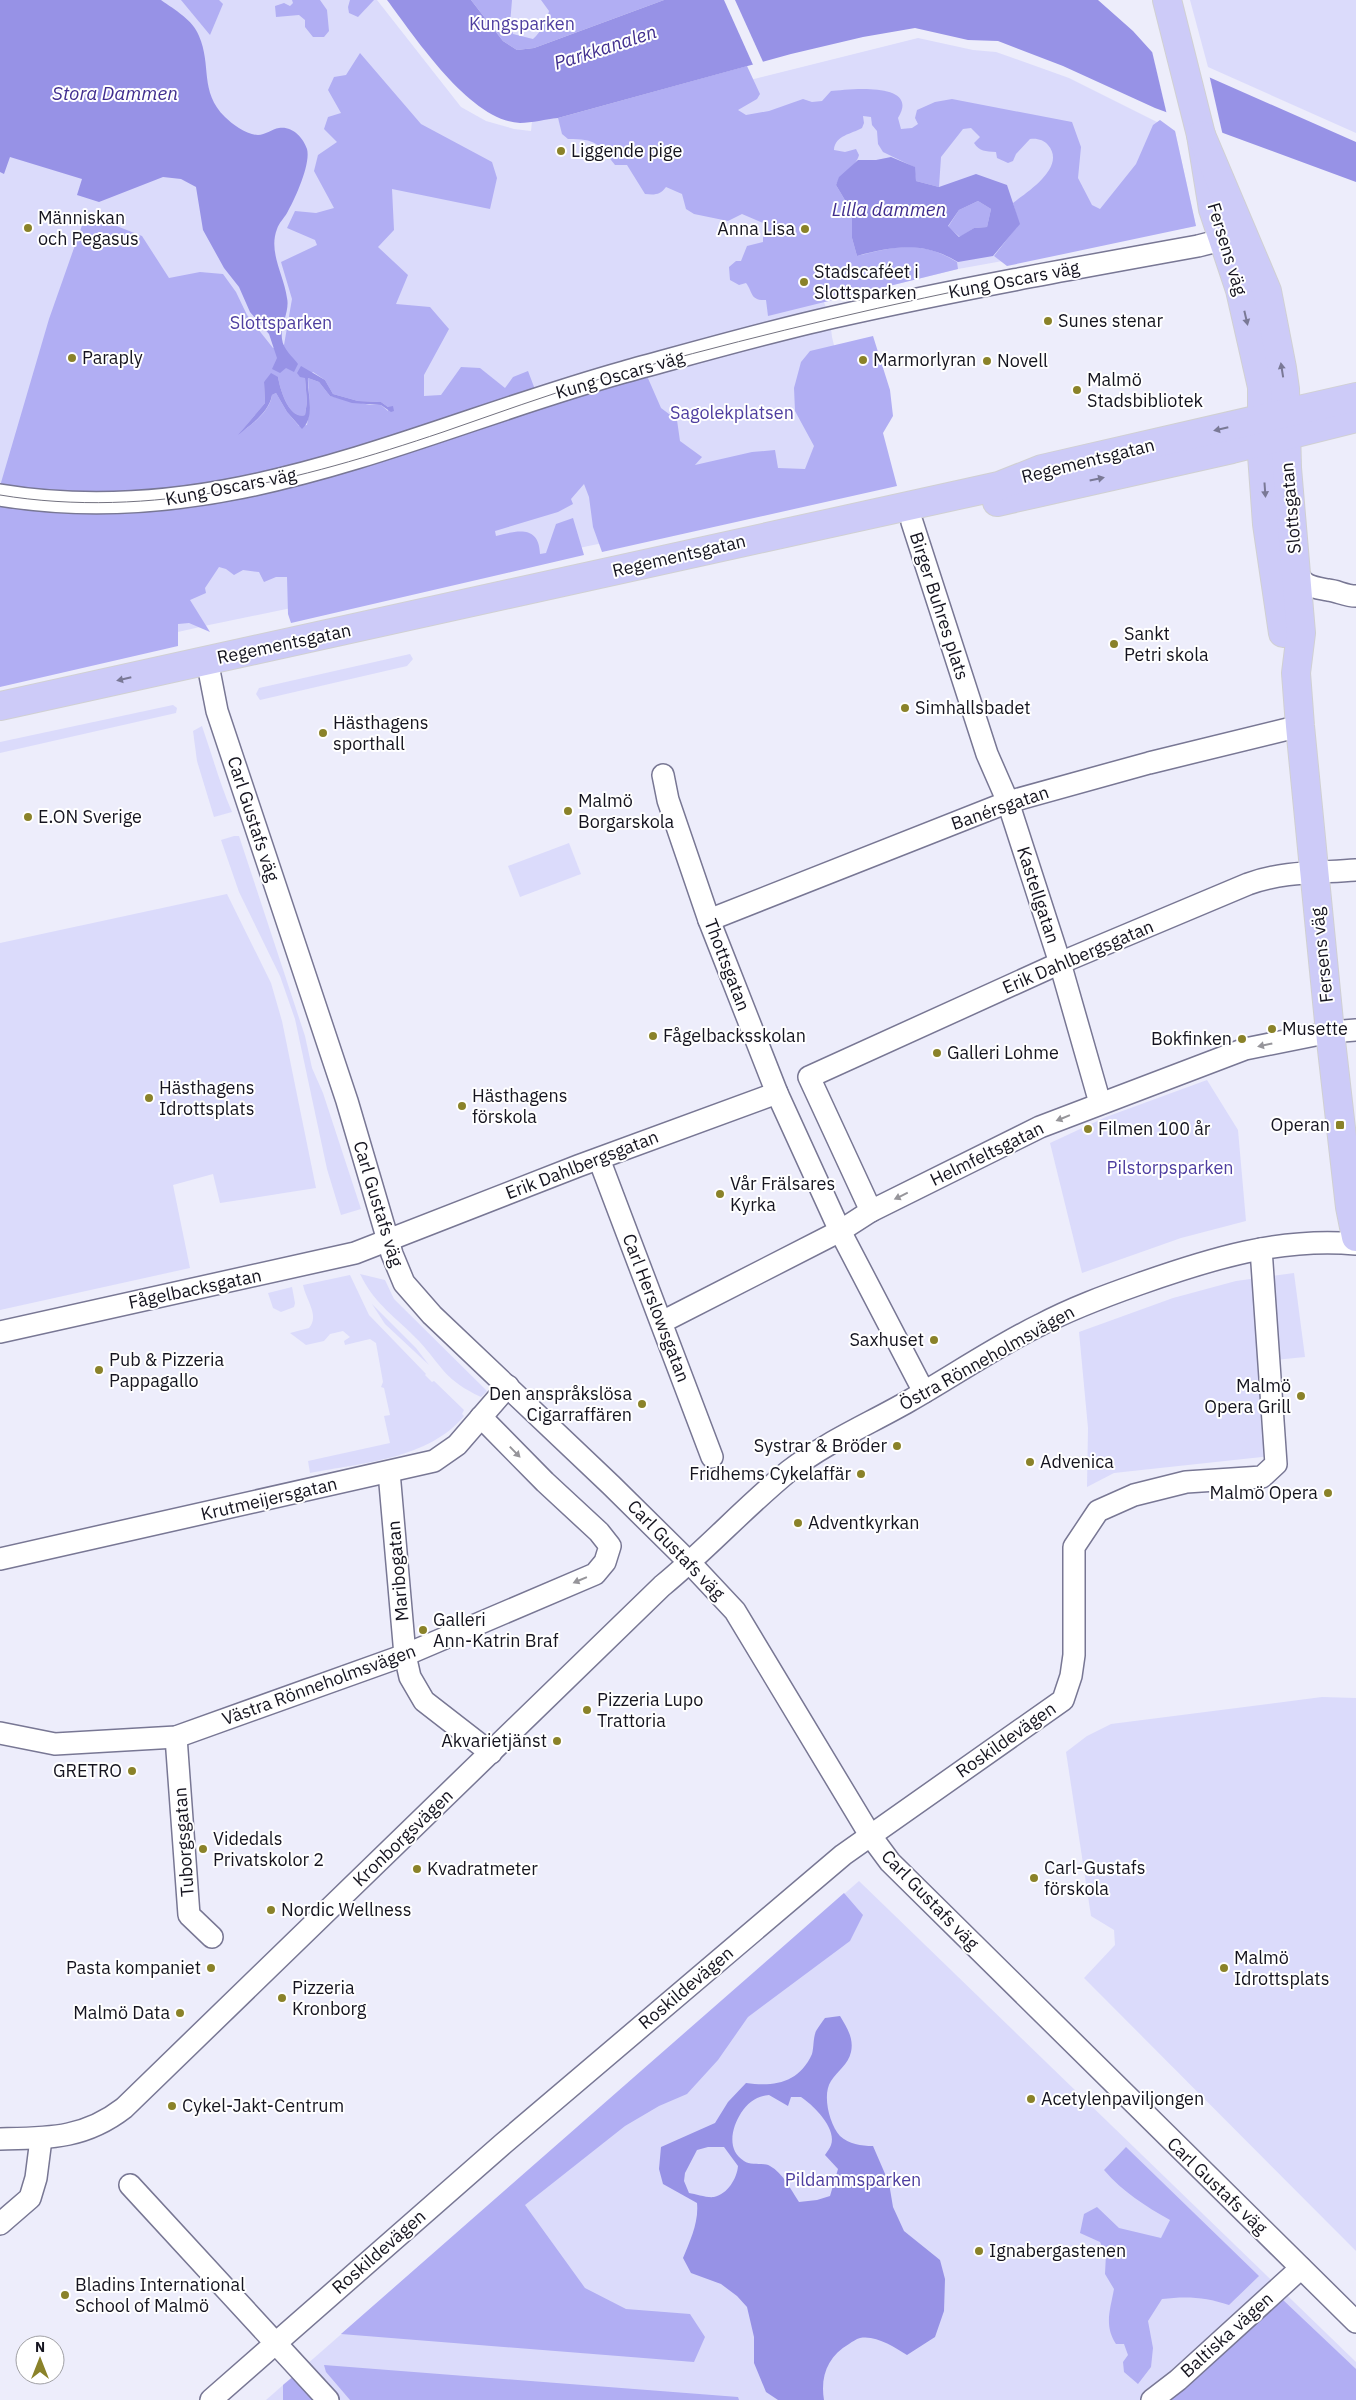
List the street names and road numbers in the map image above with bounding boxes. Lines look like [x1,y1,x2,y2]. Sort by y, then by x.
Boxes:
street label: Fersens väg [1202,200,1253,298]
street label: Kung Oscars väg [946,255,1082,303]
street label: Kung Oscars väg [553,345,687,404]
street label: Regementsgatan [1019,433,1157,488]
street label: Slottsgatan [1275,461,1306,555]
street label: Kung Oscars väg [163,462,299,510]
street label: Regementsgatan [610,529,748,582]
street label: Birger Buhres plats [905,529,974,683]
street label: Regementsgatan [215,618,353,669]
street label: Carl Gustafs väg [222,753,285,885]
street label: Banérsgatan [948,780,1052,835]
street label: Kastellgatan [1012,844,1065,946]
street label: Fersens väg [1305,906,1338,1004]
street label: Erik Dahlbergsgatan [999,914,1157,999]
street label: Thottsgatan [699,915,756,1014]
street label: Helmfeltsgatan [926,1116,1047,1191]
street label: Erik Dahlbergsgatan [502,1125,662,1204]
street label: Carl Gustafs väg [348,1138,409,1270]
street label: Carl Herslowsgatan [618,1230,695,1385]
street label: Fågelbacksgatan [126,1263,263,1314]
street label: Östra Rönneholmsvägen [895,1300,1078,1415]
street label: Krutmeijersgatan [198,1472,339,1525]
street label: Carl Gustafs väg [623,1495,730,1605]
street label: Maribogatan [382,1520,413,1622]
street label: Västra Rönneholmsvägen [219,1639,419,1730]
street label: Roskildevägen [951,1697,1060,1783]
street label: Kronborgsvägen [348,1784,458,1891]
street label: Tuborgsgatan [168,1787,199,1898]
street label: Carl Gustafs väg [877,1845,984,1955]
street label: Roskildevägen [633,1941,738,2034]
street label: Carl Gustafs väg [1162,2132,1273,2240]
street label: Roskildevägen [327,2205,430,2299]
street label: Baltiska vägen [1176,2287,1278,2382]

